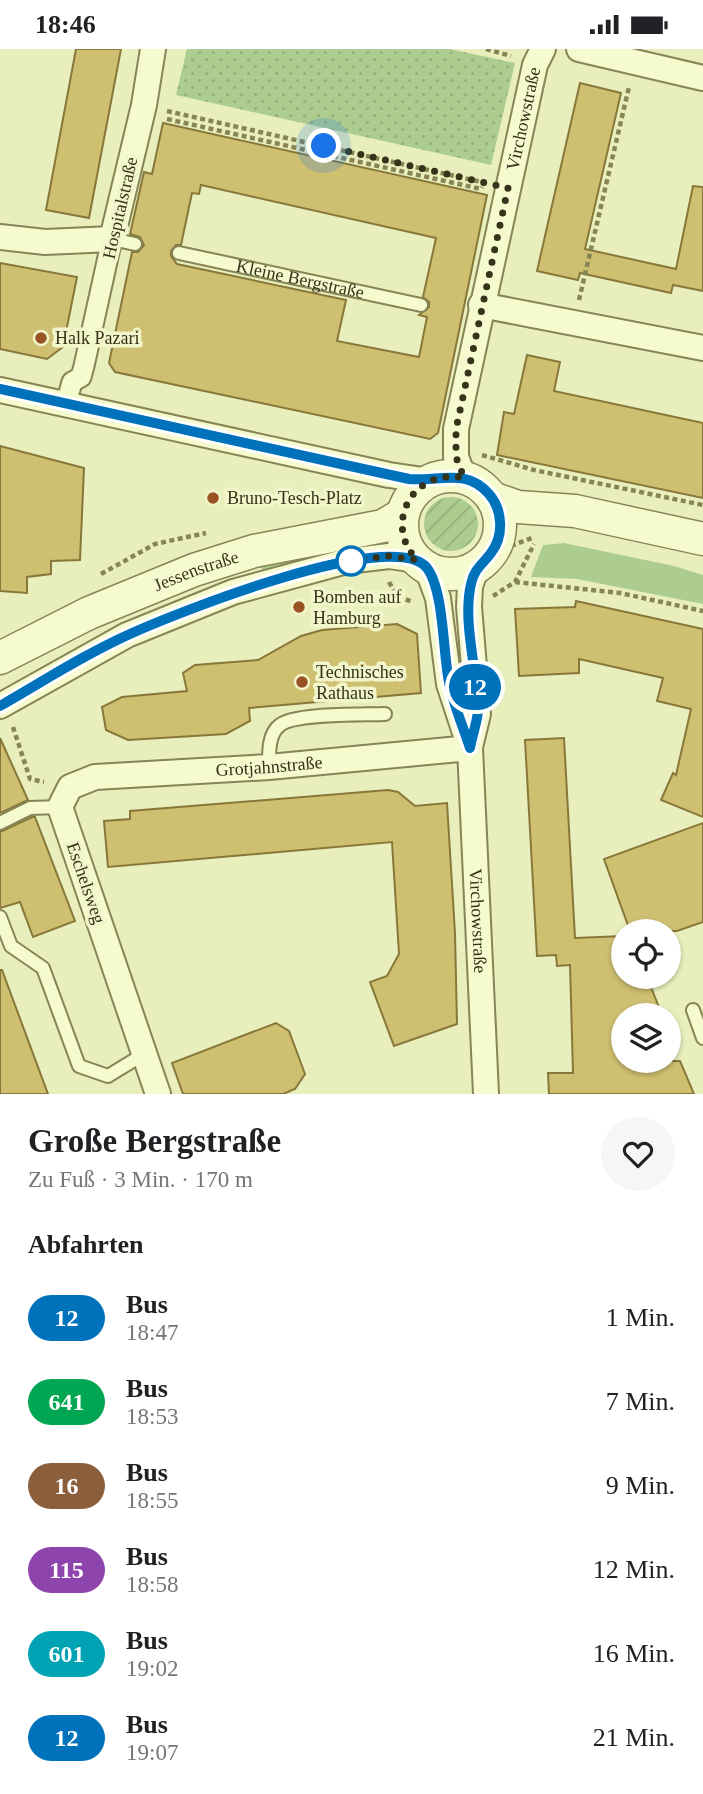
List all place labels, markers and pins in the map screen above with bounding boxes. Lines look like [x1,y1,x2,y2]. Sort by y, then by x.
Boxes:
place label: Halk Pazari [55,328,139,348]
marker: Halk Pazari [33,330,49,346]
place label: Bruno-Tesch-Platz [227,488,362,508]
marker: Bruno-Tesch-Platz [205,490,221,506]
unlabelled marker [336,546,366,576]
place label: Bomben auf Hamburg [313,587,401,628]
marker: Bomben auf Hamburg [291,599,307,615]
place label: Technisches Rathaus [316,662,404,703]
marker: Technisches Rathaus [294,674,310,690]

